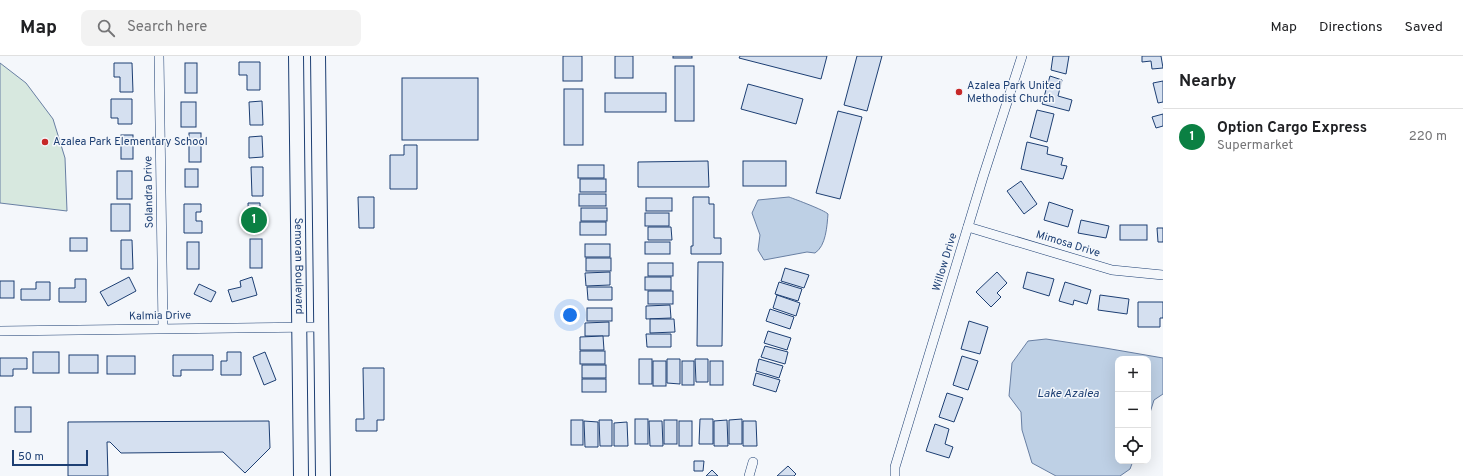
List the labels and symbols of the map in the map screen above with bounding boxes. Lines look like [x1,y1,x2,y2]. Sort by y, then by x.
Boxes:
place label: Azalea Park United Methodist Church [967,79,1061,106]
marker: Azalea Park United Methodist Church [954,87,964,97]
place label: Azalea Park Elementary School [53,135,208,149]
marker: Azalea Park Elementary School [40,137,50,147]
street label: Solandra Drive [141,156,157,228]
pin: 1 [241,205,267,235]
street label: Semoran Boulevard [291,218,306,314]
street label: Mimosa Drive [1034,228,1102,260]
street label: Willow Drive [929,231,961,293]
your location [560,305,580,325]
street label: Kalmia Drive [129,308,191,324]
water label: Lake Azalea [1037,386,1100,402]
scale bar [12,448,88,467]

